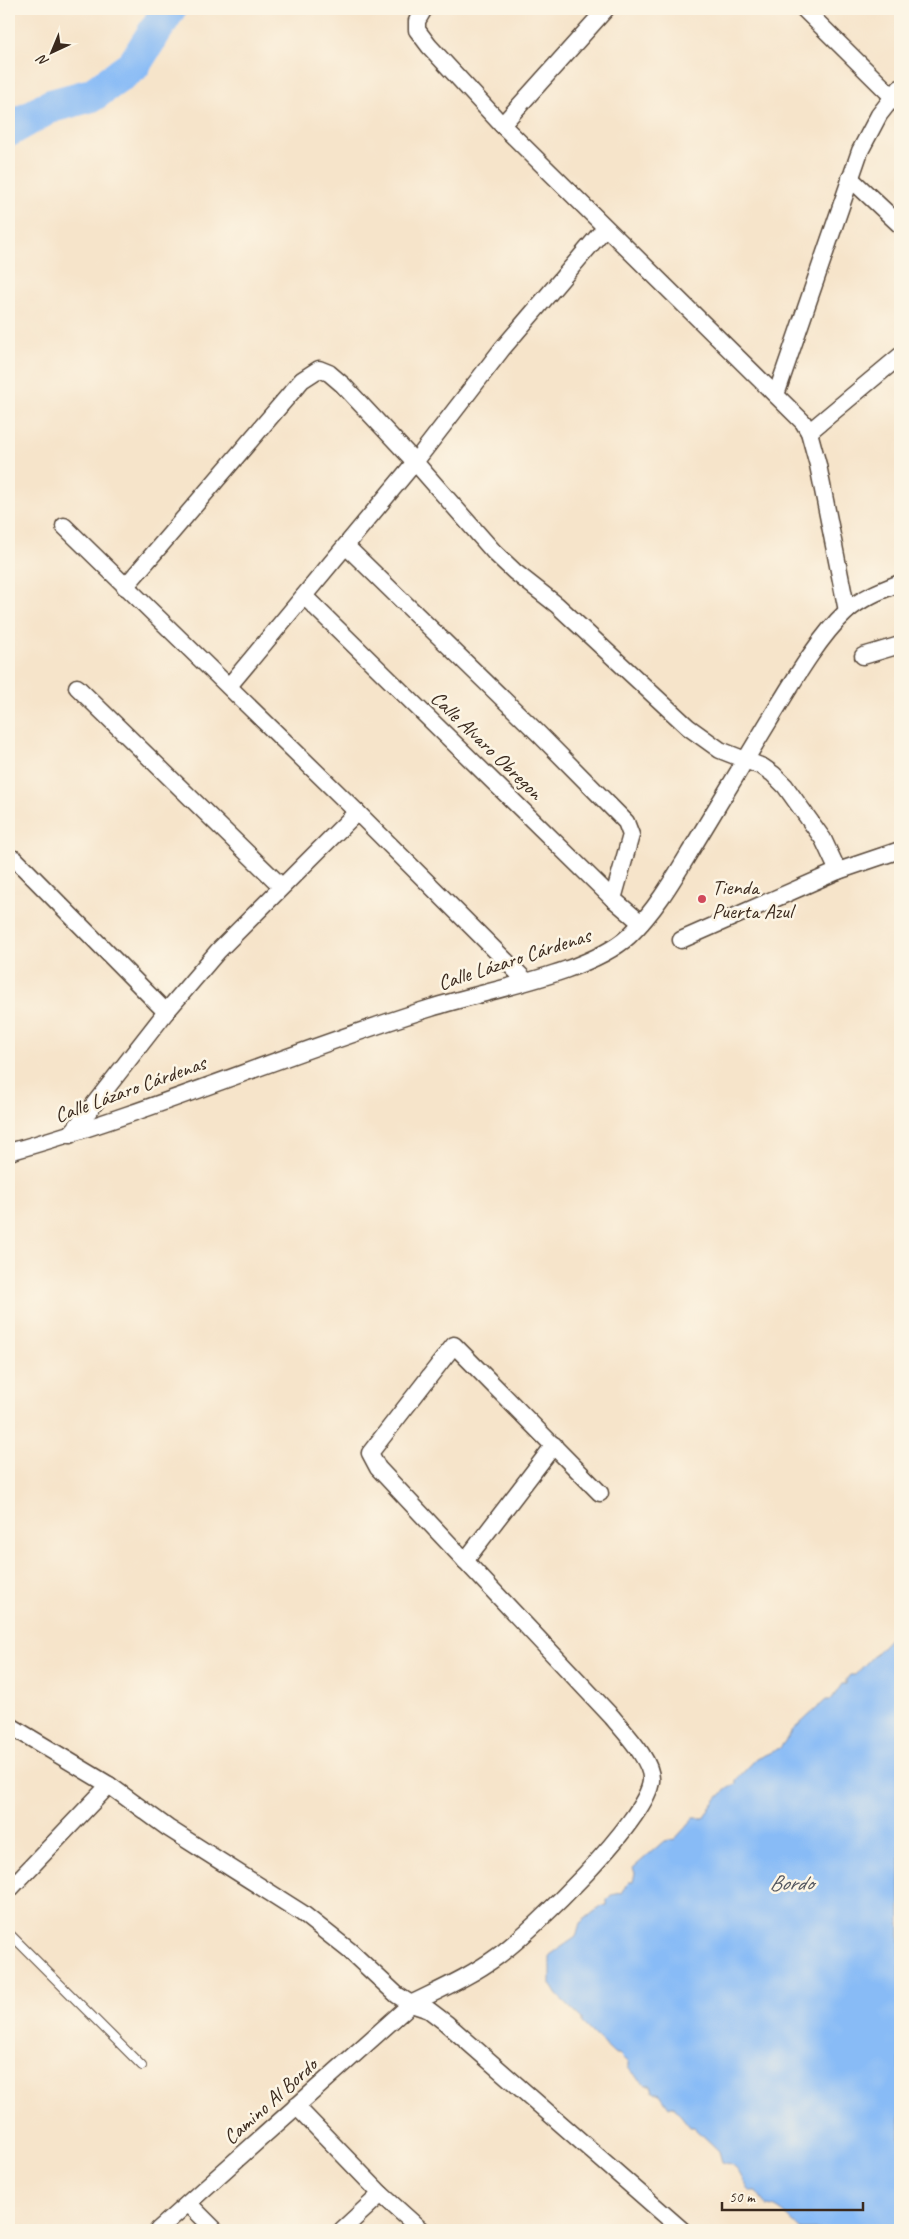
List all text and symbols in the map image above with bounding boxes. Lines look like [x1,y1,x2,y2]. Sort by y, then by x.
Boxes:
north arrow [28,28,78,78]
text: N [33,50,52,70]
street label: Calle Alvaro Obregon [425,685,550,806]
place label: Tienda Puerta Azul [712,874,796,924]
marker: Tienda Puerta Azul [696,893,708,905]
street label: Calle Lázaro Cárdenas [434,922,595,996]
street label: Calle Lázaro Cárdenas [51,1049,211,1128]
water label: Bordo [769,1869,817,1897]
street label: Camino Al Bordo [218,2050,324,2150]
scale bar [722,2179,863,2211]
text: 50 m [729,2188,756,2207]

